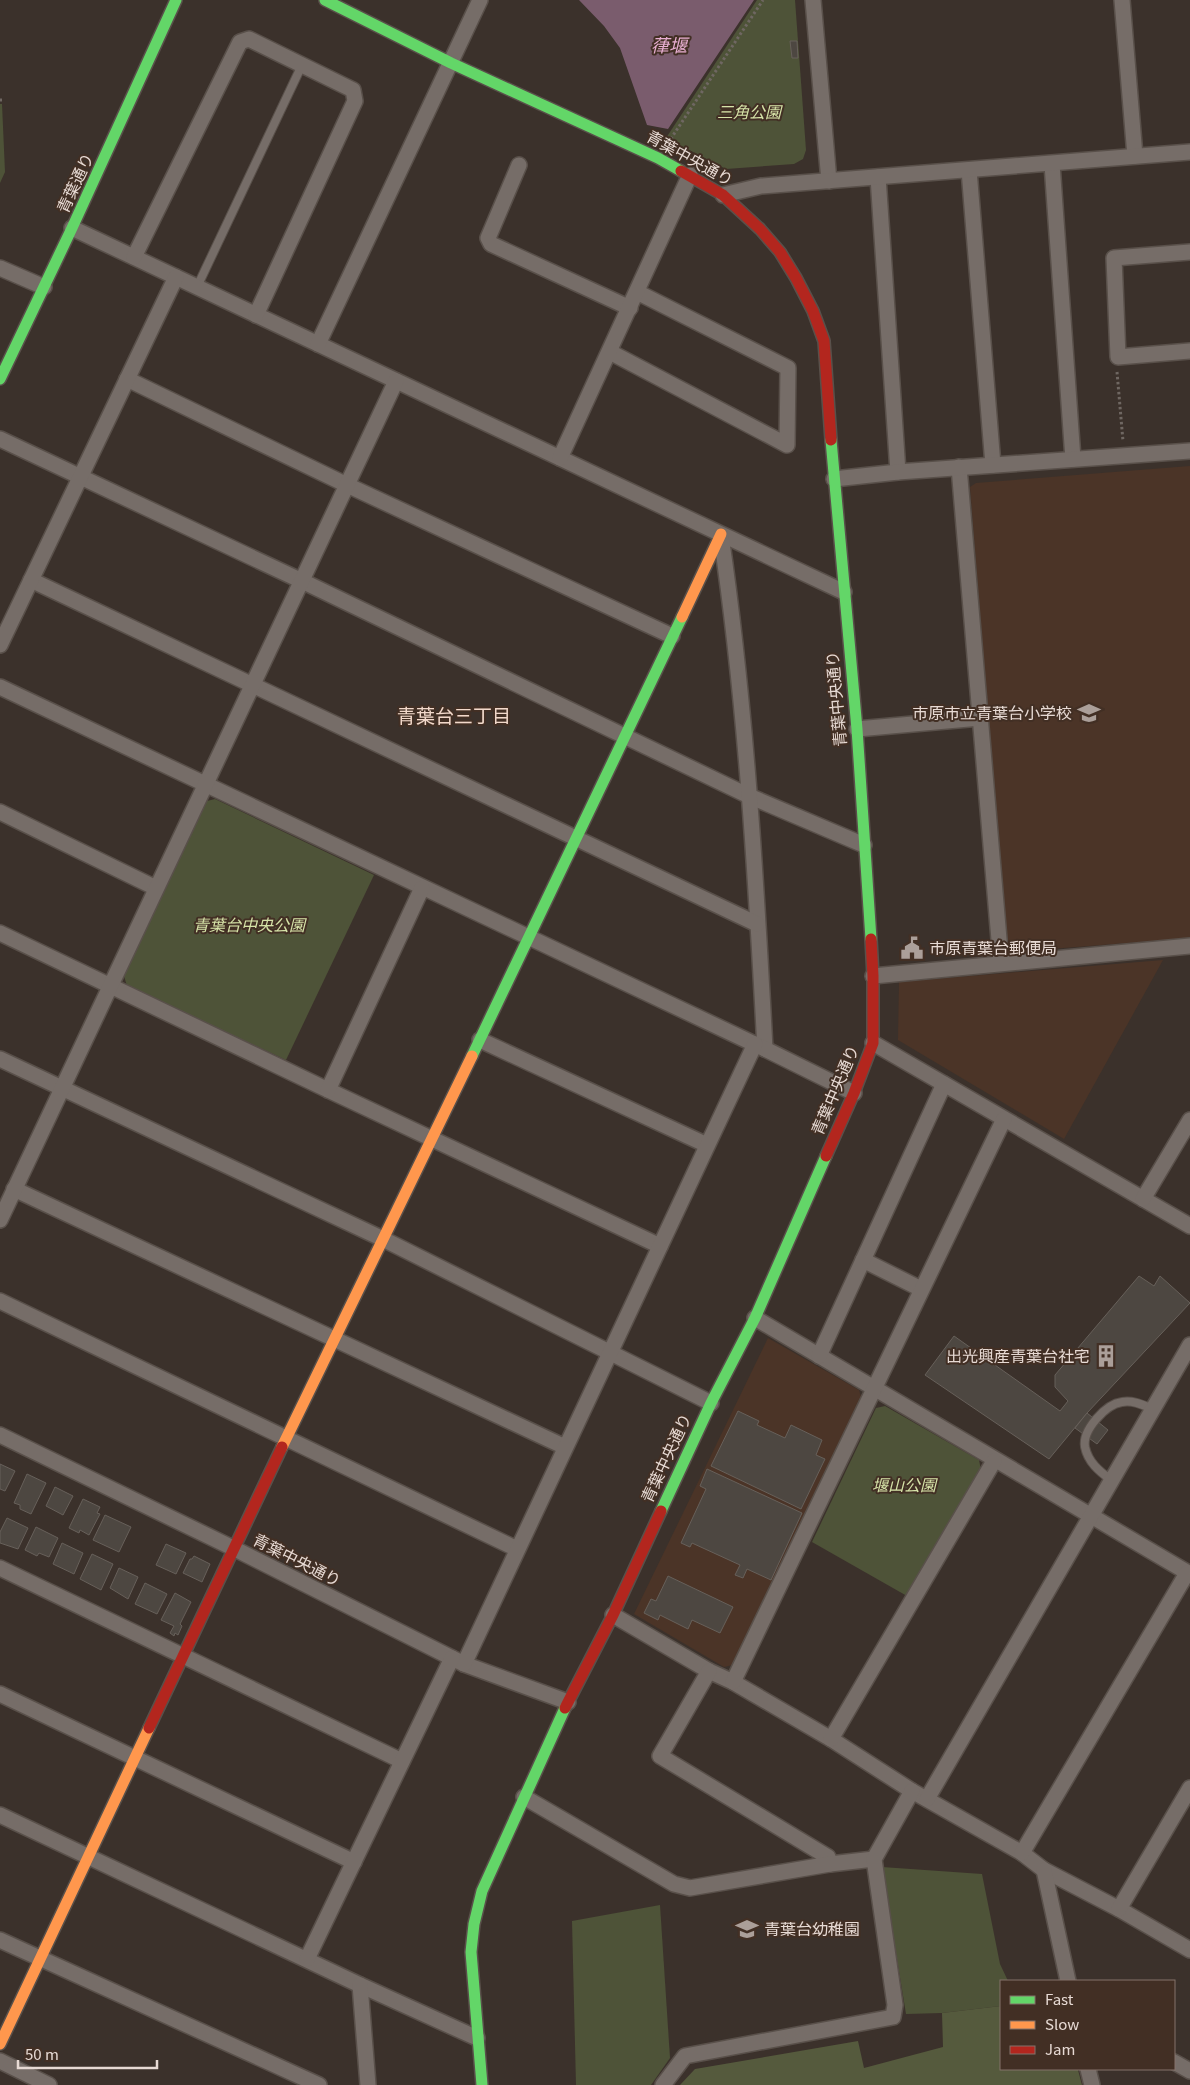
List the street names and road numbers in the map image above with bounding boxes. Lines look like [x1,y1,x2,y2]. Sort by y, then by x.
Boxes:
street label: 青葉中央通り [643,123,738,191]
street label: 青葉通り [50,148,98,217]
street label: 青葉中央通り [819,650,851,748]
street label: 青葉中央通り [804,1041,864,1138]
street label: 青葉中央通り [634,1409,696,1506]
street label: 青葉中央通り [249,1527,346,1592]

